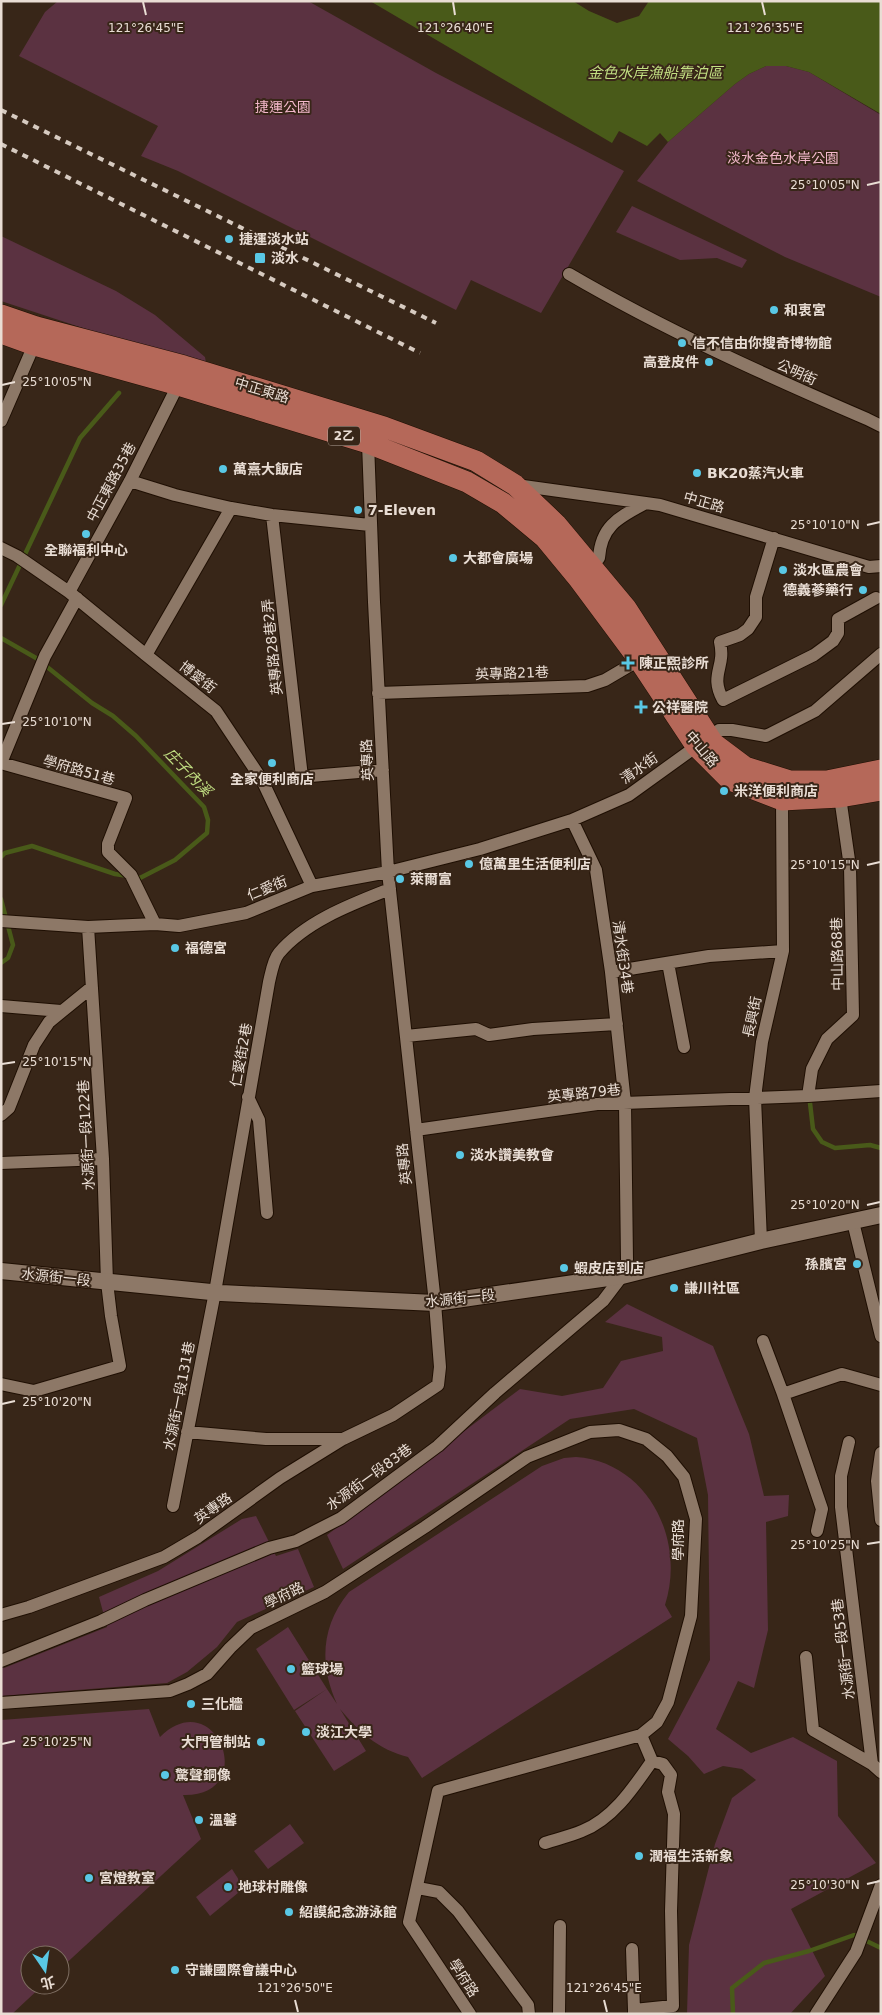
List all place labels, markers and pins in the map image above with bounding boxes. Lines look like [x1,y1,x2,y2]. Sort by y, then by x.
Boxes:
place label: 捷運淡水站 [239,231,309,247]
marker: 捷運淡水站 [223,233,235,245]
place label: 淡水 [271,250,299,266]
marker: 淡水 [253,251,267,265]
place label: 和衷宮 [784,302,826,318]
marker: 和衷宮 [768,304,780,316]
place label: 信不信由你搜奇博物館 [692,335,832,351]
marker: 信不信由你搜奇博物館 [676,337,688,349]
place label: 高登皮件 [643,354,699,370]
marker: 高登皮件 [703,356,715,368]
place label: 萬熹大飯店 [233,461,303,477]
marker: 萬熹大飯店 [217,463,229,475]
place label: BK20蒸汽火車 [707,465,804,481]
marker: BK20蒸汽火車 [691,467,703,479]
place label: 7-Eleven [368,502,436,518]
marker: 7-Eleven [352,504,364,516]
marker: 全聯福利中心 [80,528,92,540]
place label: 全聯福利中心 [44,542,128,558]
place label: 大都會廣場 [463,550,533,566]
marker: 大都會廣場 [447,552,459,564]
place label: 淡水區農會 [793,562,863,578]
marker: 淡水區農會 [777,564,789,576]
place label: 德義蔘藥行 [783,582,853,598]
marker: 德義蔘藥行 [857,584,869,596]
place label: 陳正煕診所 [639,655,709,671]
marker: 陳正煕診所 [621,656,635,670]
place label: 公祥醫院 [652,699,708,715]
marker: 公祥醫院 [634,700,648,714]
marker: 全家便利商店 [266,757,278,769]
place label: 全家便利商店 [230,771,314,787]
place label: 米洋便利商店 [734,783,818,799]
marker: 米洋便利商店 [718,785,730,797]
place label: 億萬里生活便利店 [479,856,591,872]
marker: 億萬里生活便利店 [463,858,475,870]
place label: 萊爾富 [410,871,452,887]
marker: 萊爾富 [394,873,406,885]
place label: 福德宮 [185,940,227,956]
marker: 福德宮 [169,942,181,954]
place label: 淡水讚美教會 [470,1147,554,1163]
marker: 淡水讚美教會 [454,1149,466,1161]
place label: 孫臏宮 [805,1256,847,1272]
marker: 孫臏宮 [851,1258,863,1270]
place label: 蝦皮店到店 [574,1260,644,1276]
marker: 蝦皮店到店 [558,1262,570,1274]
place label: 謙川社區 [684,1280,740,1296]
marker: 謙川社區 [668,1282,680,1294]
place label: 籃球場 [301,1661,343,1677]
marker: 籃球場 [285,1663,297,1675]
place label: 三化牆 [201,1696,243,1712]
marker: 三化牆 [185,1698,197,1710]
place label: 淡江大學 [316,1724,372,1740]
marker: 淡江大學 [300,1726,312,1738]
place label: 大門管制站 [181,1734,251,1750]
marker: 大門管制站 [255,1736,267,1748]
place label: 驚聲銅像 [175,1767,231,1783]
marker: 驚聲銅像 [159,1769,171,1781]
place label: 溫馨 [209,1812,237,1828]
marker: 溫馨 [193,1814,205,1826]
place label: 潤福生活新象 [649,1848,733,1864]
marker: 潤福生活新象 [633,1850,645,1862]
place label: 宮燈教室 [99,1870,155,1886]
marker: 宮燈教室 [83,1872,95,1884]
place label: 地球村雕像 [238,1879,308,1895]
marker: 地球村雕像 [222,1881,234,1893]
place label: 紹謨紀念游泳館 [299,1904,397,1920]
marker: 紹謨紀念游泳館 [283,1906,295,1918]
place label: 守謙國際會議中心 [185,1962,297,1978]
marker: 守謙國際會議中心 [169,1964,181,1976]

